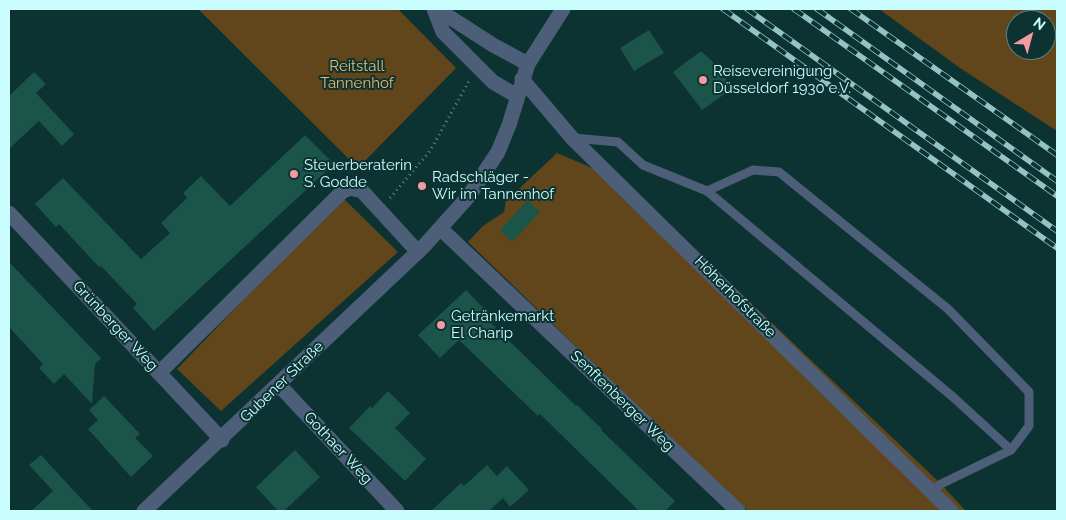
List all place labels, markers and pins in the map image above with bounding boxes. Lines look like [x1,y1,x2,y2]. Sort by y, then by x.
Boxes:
place label: Reisevereinigung Düsseldorf 1930 e.V. [713,62,851,97]
marker: Reisevereinigung Düsseldorf 1930 e.V. [697,74,709,86]
place label: Steuerberaterin S. Godde [304,156,412,191]
marker: Steuerberaterin S. Godde [288,168,300,180]
place label: Radschläger - Wir im Tannenhof [432,168,554,203]
marker: Radschläger - Wir im Tannenhof [416,180,428,192]
place label: Getränkemarkt El Charip [451,307,554,342]
marker: Getränkemarkt El Charip [435,319,447,331]

